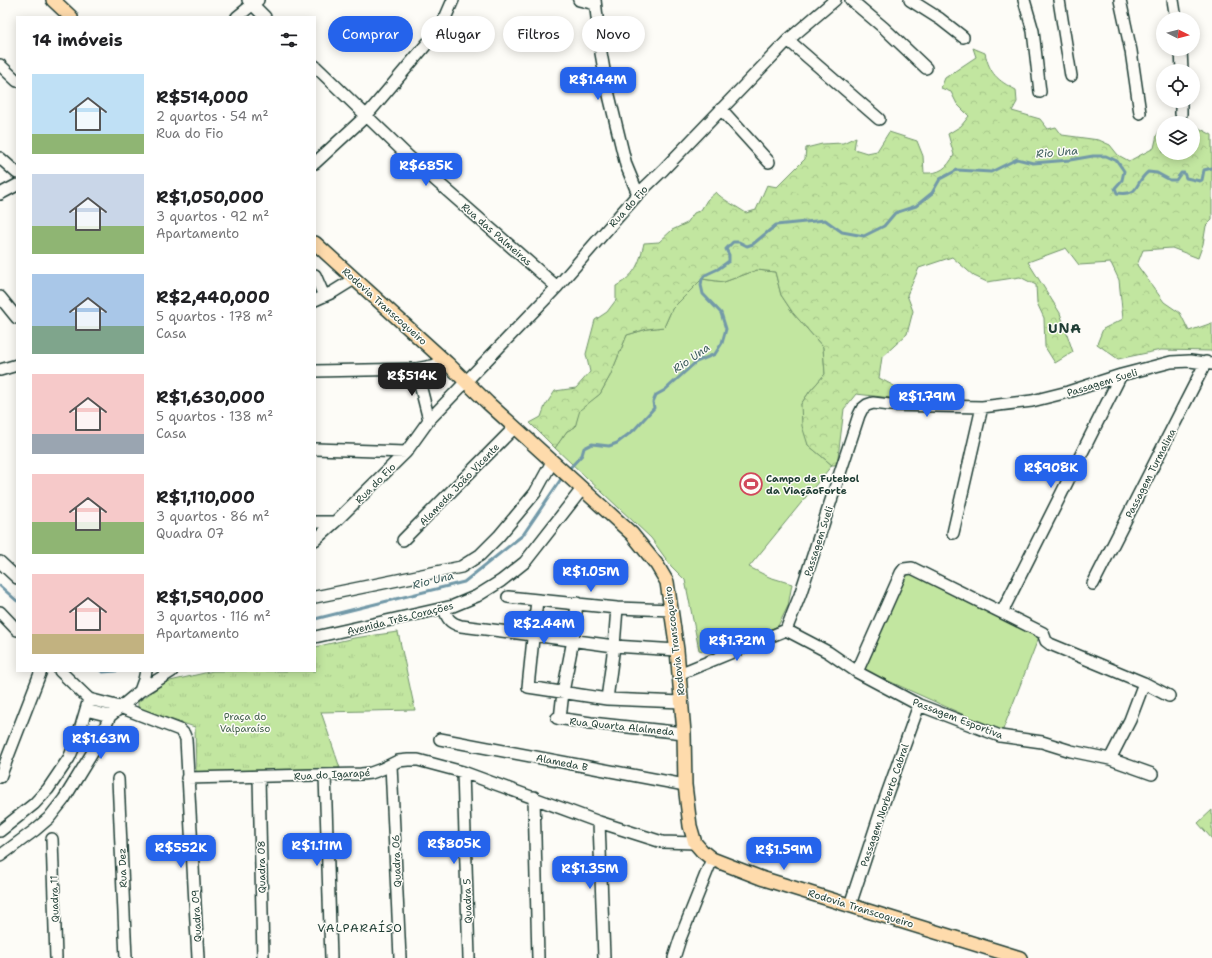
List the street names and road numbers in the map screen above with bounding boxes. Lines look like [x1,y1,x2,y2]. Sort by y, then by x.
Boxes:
street label: Rua do Fio [606,183,651,230]
street label: Rua das Palmeiras [459,200,535,269]
street label: Rodovia Transcoqueiro [340,265,430,348]
street label: Passagem Sueli [1065,366,1139,399]
street label: Passagem Turmalina [1122,426,1179,520]
street label: Alameda João Vicente [417,440,502,528]
street label: Rua do Fio [352,460,398,506]
street label: Passagem Sueli [801,504,836,578]
street label: Rodovia Transcoqueiro [661,586,688,696]
street label: Avenida Três Corações [345,599,455,638]
street label: Passagem Esportiva [911,695,1006,742]
street label: Rua Quarta Alalmeda [569,715,676,739]
street label: Passagem Norberto Cabral [857,742,912,868]
street label: Alameda B [535,751,589,774]
street label: Rua do Igarapé [293,766,371,783]
street label: Quadra 06 [389,834,404,888]
street label: Quadra 08 [255,840,268,894]
street label: Rua Dez [115,848,130,888]
street label: Quadra 11 [47,875,62,923]
street label: Quadra 5 [460,878,475,924]
street label: Rodovia Transcoqueiro [806,886,915,931]
street label: Quadra 09 [189,889,204,943]

